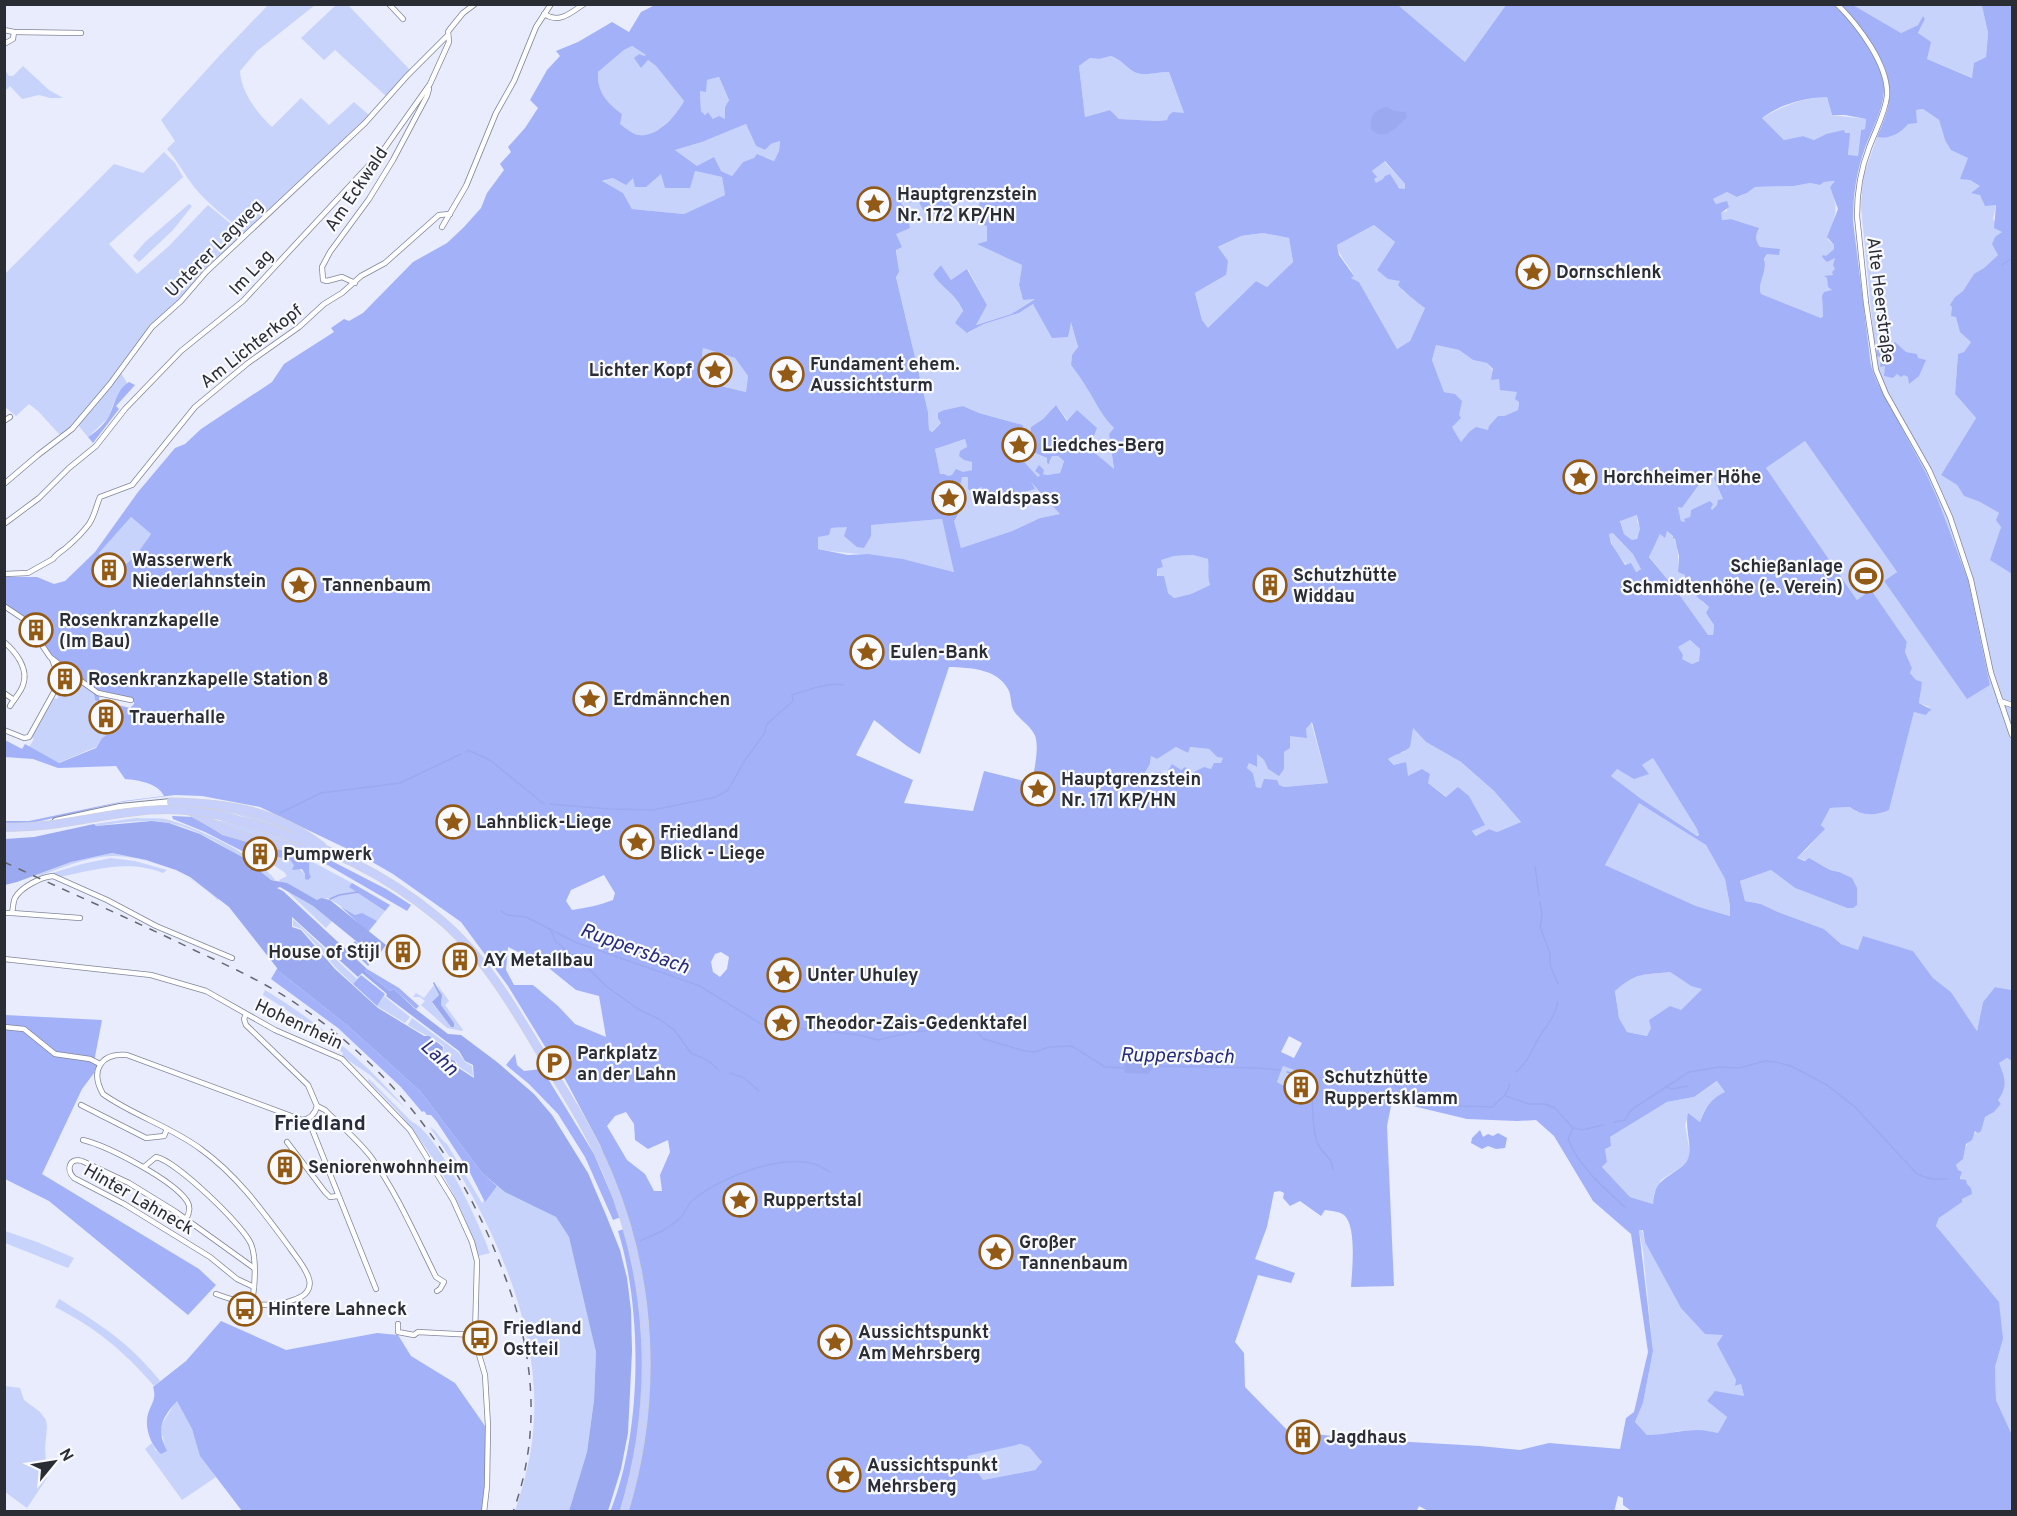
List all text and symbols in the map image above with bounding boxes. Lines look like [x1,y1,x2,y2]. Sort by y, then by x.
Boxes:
street label: Am Eckwald [321,143,394,237]
place label: Hauptgrenzstein Nr. 172 KP/HN [897,184,1037,228]
place icon: Hauptgrenzstein Nr. 172 KP/HN [856,186,892,222]
street label: Unterer Lagweg [161,195,269,303]
street label: Alte Heerstraße [1860,236,1899,365]
street label: Im Lag [225,245,279,301]
place icon: Dornschlenk [1515,254,1551,290]
place label: Dornschlenk [1556,262,1662,285]
street label: Am Lichterkopf [196,300,308,394]
place icon: Lichter Kopf [697,352,733,388]
place label: Fundament ehem. Aussichtsturm [810,354,960,398]
place icon: Fundament ehem. Aussichtsturm [769,356,805,392]
place label: Lichter Kopf [589,360,692,383]
place icon: Liedches-Berg [1001,427,1037,463]
place label: Liedches-Berg [1042,435,1165,458]
place icon: Horchheimer Höhe [1562,459,1598,495]
place label: Horchheimer Höhe [1603,467,1761,490]
place icon: Waldspass [931,480,967,516]
place label: Waldspass [972,488,1059,511]
place label: Wasserwerk Niederlahnstein [132,550,266,594]
building icon: Wasserwerk Niederlahnstein [91,552,127,588]
place label: Schießanlage Schmidtenhöhe (e. Verein) [1622,556,1843,600]
sports icon: Schießanlage Schmidtenhöhe (e. Verein) [1848,558,1884,594]
place label: Schutzhütte Widdau [1293,565,1397,609]
place icon: Tannenbaum [281,567,317,603]
building icon: Schutzhütte Widdau [1252,567,1288,603]
place label: Tannenbaum [322,575,431,598]
place label: Rosenkranzkapelle (Im Bau) [59,610,219,654]
building icon: Rosenkranzkapelle (Im Bau) [18,612,54,648]
place icon: Eulen-Bank [849,634,885,670]
place label: Eulen-Bank [890,642,989,665]
building icon: Rosenkranzkapelle Station 8 [47,661,83,697]
place label: Rosenkranzkapelle Station 8 [88,669,329,692]
place icon: Erdmännchen [572,681,608,717]
place label: Erdmännchen [613,689,730,712]
building icon: Trauerhalle [88,699,124,735]
place label: Trauerhalle [129,707,225,730]
place label: Hauptgrenzstein Nr. 171 KP/HN [1061,769,1201,813]
place icon: Hauptgrenzstein Nr. 171 KP/HN [1020,771,1056,807]
place icon: Lahnblick-Liege [435,804,471,840]
place label: Lahnblick-Liege [476,812,611,835]
place label: Friedland Blick - Liege [660,822,765,866]
place icon: Friedland Blick - Liege [619,824,655,860]
building icon: Pumpwerk [242,836,278,872]
place label: Pumpwerk [283,844,372,867]
water label: Ruppersbach [576,918,692,982]
building icon: House of Stijl [385,934,421,970]
place label: House of Stijl [268,942,380,965]
building icon: AY Metallbau [442,942,478,978]
place label: AY Metallbau [483,950,593,973]
place icon: Unter Uhuley [766,957,802,993]
place label: Unter Uhuley [807,965,919,988]
street label: Hohenrhein [250,995,346,1056]
place icon: Theodor-Zais-Gedenktafel [764,1005,800,1041]
place label: Theodor-Zais-Gedenktafel [805,1013,1028,1036]
water label: Lahn [414,1034,463,1083]
place label: Parkplatz an der Lahn [577,1043,676,1087]
water label: Ruppersbach [1120,1043,1234,1071]
parking icon: Parkplatz an der Lahn [536,1045,572,1081]
place label: Schutzhütte Ruppertsklamm [1324,1067,1458,1111]
building icon: Schutzhütte Ruppertsklamm [1283,1069,1319,1105]
district label: Friedland [274,1111,366,1138]
building icon: Seniorenwohnheim [267,1149,303,1185]
place label: Seniorenwohnheim [308,1157,469,1180]
street label: Hinter Lahneck [79,1159,198,1241]
place icon: Ruppertstal [722,1182,758,1218]
place label: Ruppertstal [763,1190,862,1213]
place label: Großer Tannenbaum [1019,1232,1128,1276]
place icon: Großer Tannenbaum [978,1234,1014,1270]
bus stop icon: Hintere Lahneck [227,1291,263,1327]
place label: Hintere Lahneck [268,1299,407,1322]
place label: Friedland Ostteil [503,1318,582,1362]
bus stop icon: Friedland Ostteil [462,1320,498,1356]
place label: Aussichtspunkt Am Mehrsberg [858,1322,989,1366]
place icon: Aussichtspunkt Am Mehrsberg [817,1324,853,1360]
building icon: Jagdhaus [1285,1419,1321,1455]
place label: Jagdhaus [1326,1427,1407,1450]
north arrow [24,1432,84,1492]
text: N [54,1446,77,1465]
place label: Aussichtspunkt Mehrsberg [867,1455,998,1499]
place icon: Aussichtspunkt Mehrsberg [826,1457,862,1493]

